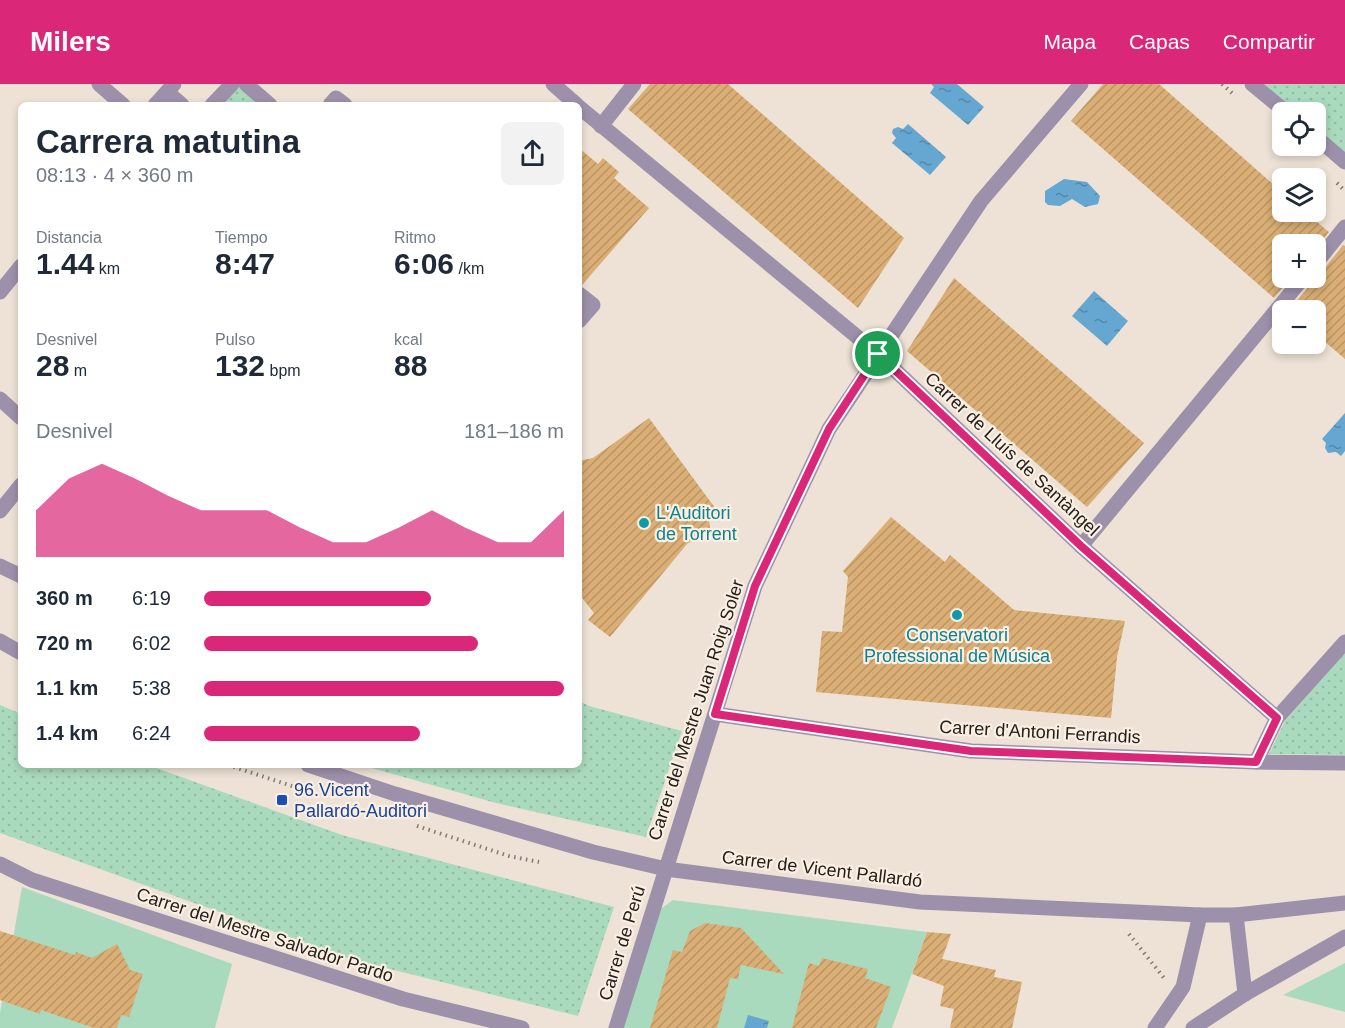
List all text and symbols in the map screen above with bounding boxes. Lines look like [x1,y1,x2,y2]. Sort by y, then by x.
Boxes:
text: Milers [30,26,111,57]
text: Mapa [1044,30,1096,53]
text: Capas [1129,30,1190,53]
text: Compartir [1223,30,1315,53]
map controls [1272,102,1326,354]
button: locate [1272,102,1326,156]
button: share [501,122,564,185]
text: Carrera matutina [36,123,300,160]
text: 08:13 · 4 × 360 m [36,164,193,186]
button: layers [1272,168,1326,222]
text: Distancia [36,229,102,246]
text: Tiempo [215,229,268,246]
text: Ritmo [394,229,436,246]
button: + [1272,234,1326,288]
text: 1.44 [36,247,94,280]
text: 8:47 [215,247,275,280]
text: 6:06 [394,247,454,280]
text: km [94,260,120,277]
text: /km [454,260,484,277]
button: − [1272,300,1326,354]
pin [852,328,903,379]
text: Desnivel [36,331,97,348]
text: Pulso [215,331,255,348]
text: kcal [394,331,422,348]
icon: arrive [861,337,894,370]
text: 28 [36,349,69,382]
text: 132 [215,349,265,382]
text: 88 [394,349,427,382]
text: m [69,362,87,379]
text: bpm [265,362,301,379]
street label: Carrer de Lluís de Santàngel [921,368,1103,540]
text: Desnivel [36,420,113,442]
text: 181–186 m [464,420,564,442]
place label: L'Auditori de Torrent [656,503,737,544]
marker: L'Auditori de Torrent [637,516,651,530]
street label: Carrer del Mestre Juan Roig Soler [644,577,748,843]
text: 360 m [36,587,93,609]
text: 6:19 [132,587,171,609]
marker: Conservatori Professional de Música [950,608,964,622]
place label: Conservatori Professional de Música [864,625,1051,666]
text: 720 m [36,632,93,654]
text: 6:02 [132,632,171,654]
text: 1.1 km [36,677,98,699]
text: 5:38 [132,677,171,699]
street label: Carrer d'Antoni Ferrandis [939,717,1141,747]
text: 1.4 km [36,722,98,744]
text: 6:24 [132,722,171,744]
place label: 96.Vicent Pallardó-Auditori [294,780,427,821]
marker: 96.Vicent Pallardó-Auditori [275,793,289,807]
street label: Carrer de Vicent Pallardó [721,847,923,891]
street label: Carrer de Perú [595,883,649,1003]
street label: Carrer del Mestre Salvador Pardo [134,884,396,986]

